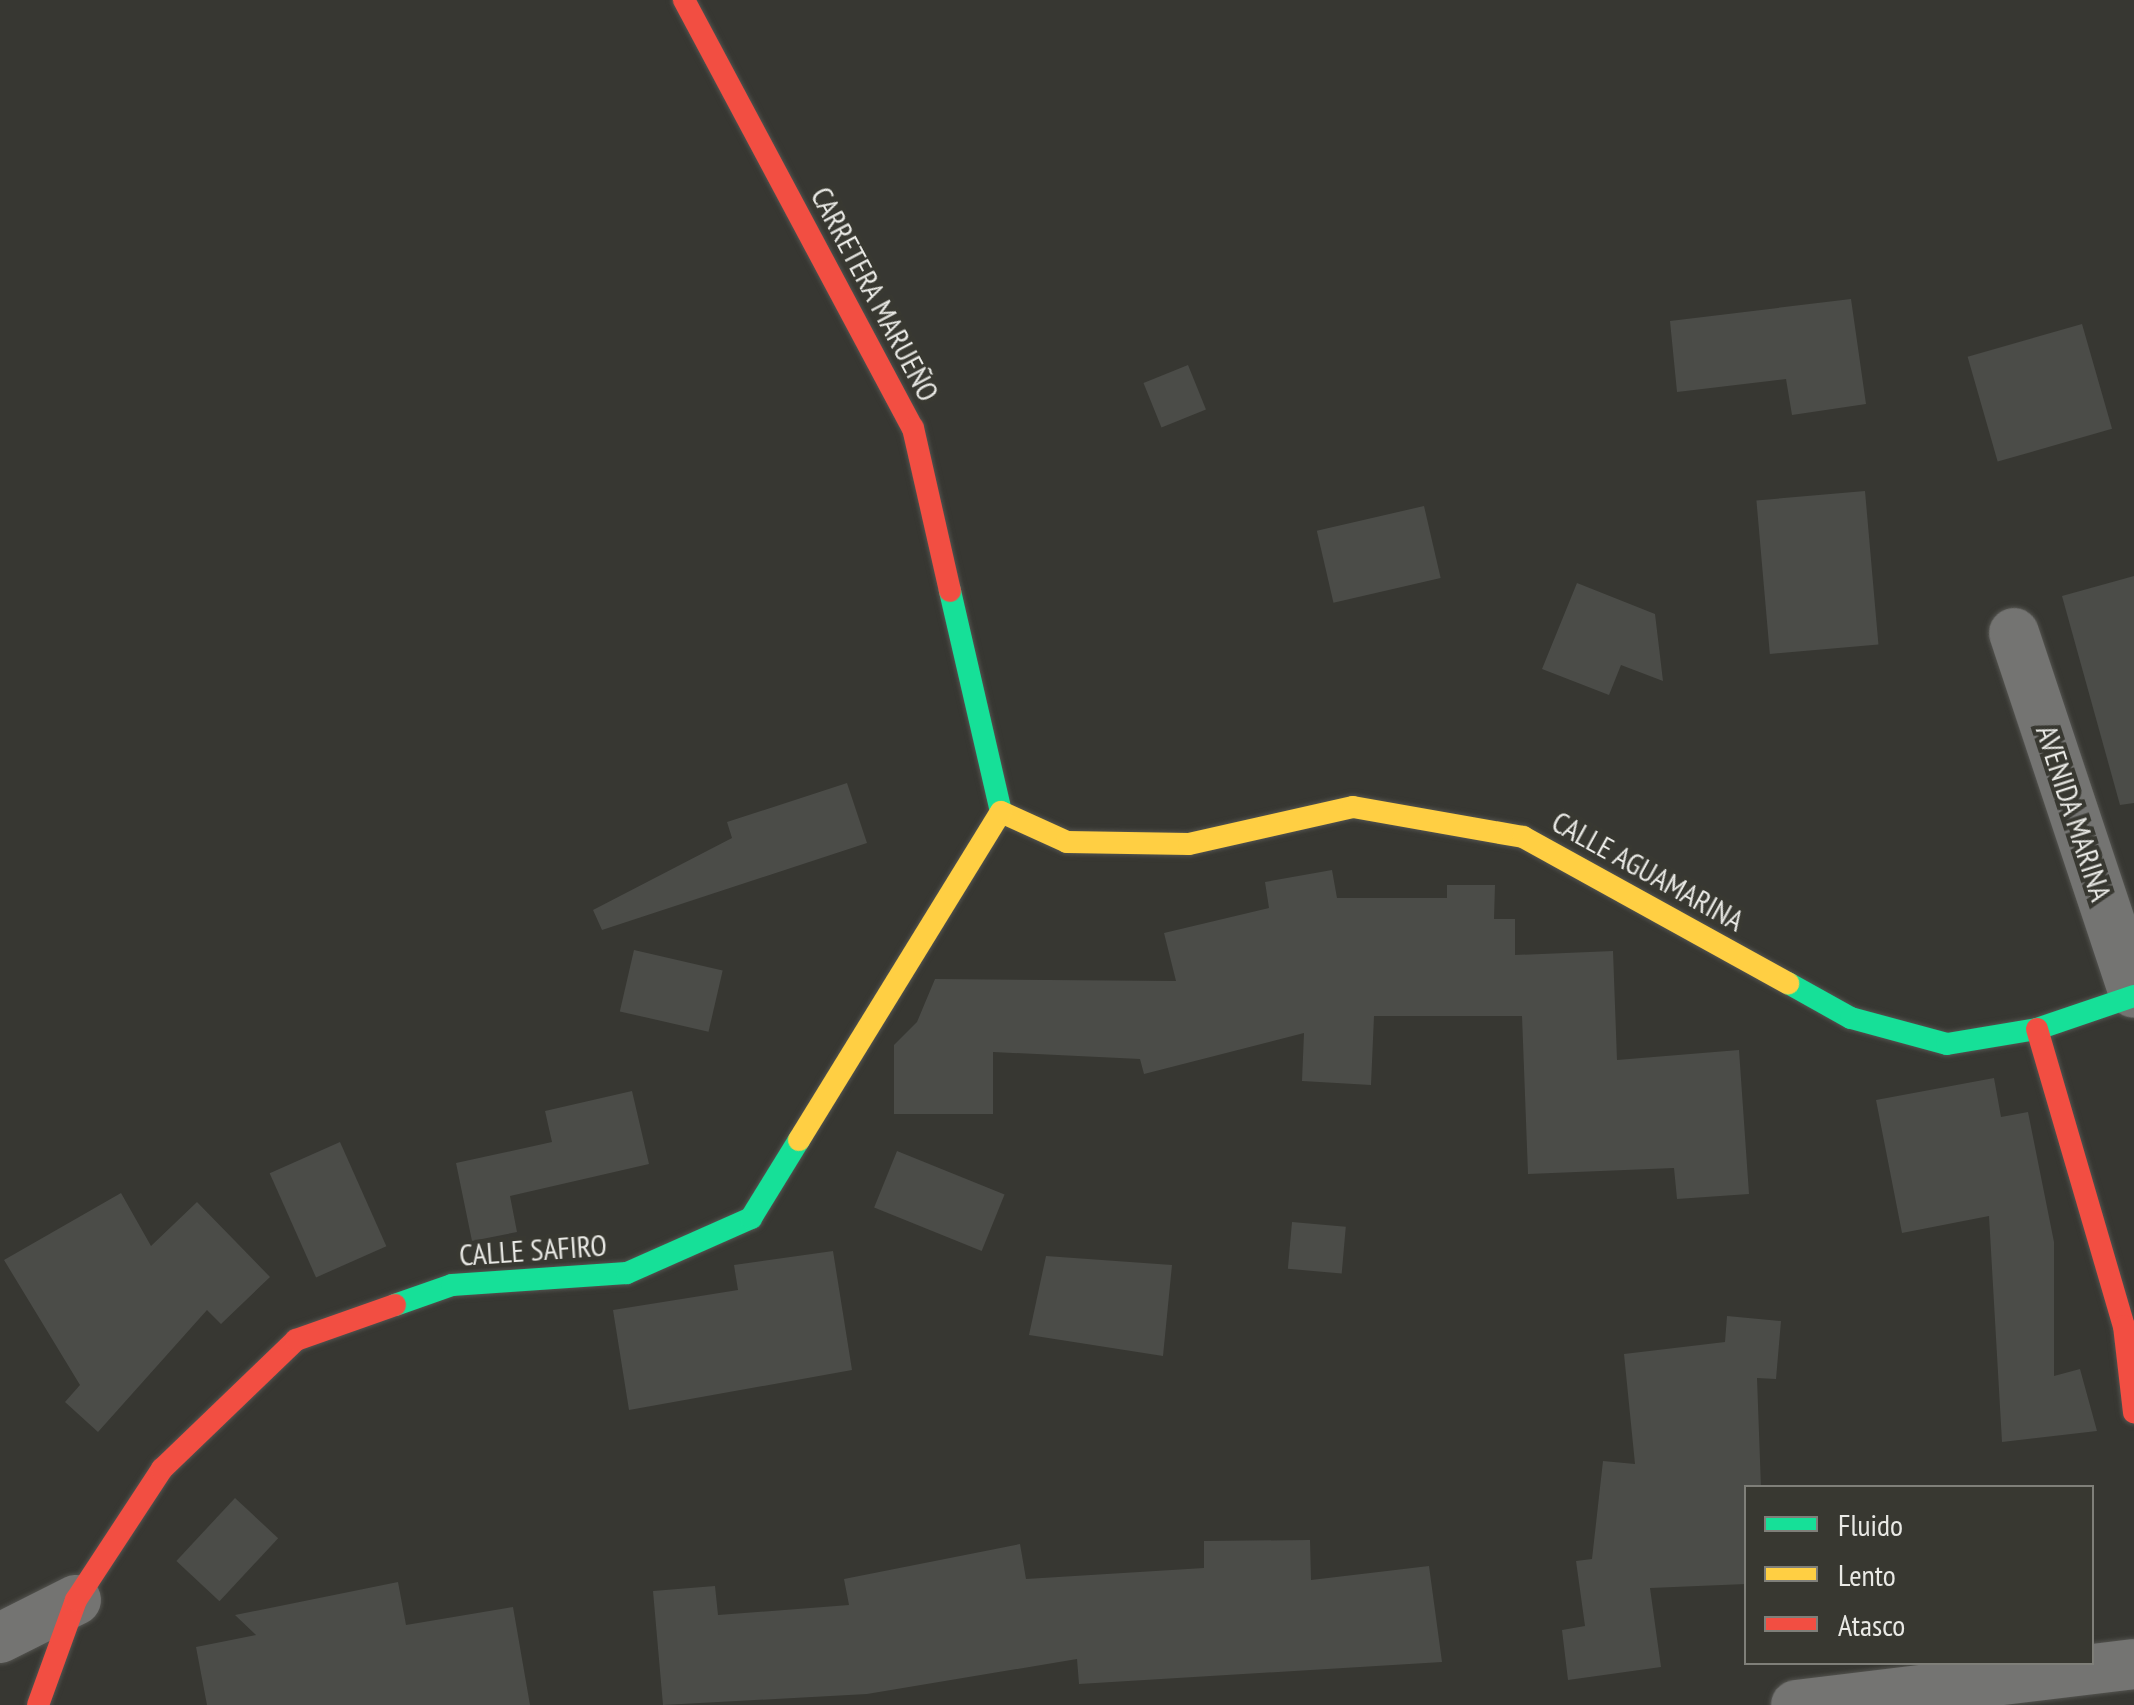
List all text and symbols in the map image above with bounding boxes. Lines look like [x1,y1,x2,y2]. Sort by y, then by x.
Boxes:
street label: CARRETERA MARUEÑO [803,180,947,408]
street label: AVENIDA MARINA [2029,720,2119,906]
street label: CALLE AGUAMARINA [1545,803,1751,939]
street label: CALLE SAFIRO [458,1227,608,1273]
legend [1744,1485,2094,1665]
text: Fluido [1838,1505,1903,1544]
text: Lento [1838,1555,1896,1594]
text: Atasco [1838,1605,1905,1644]

